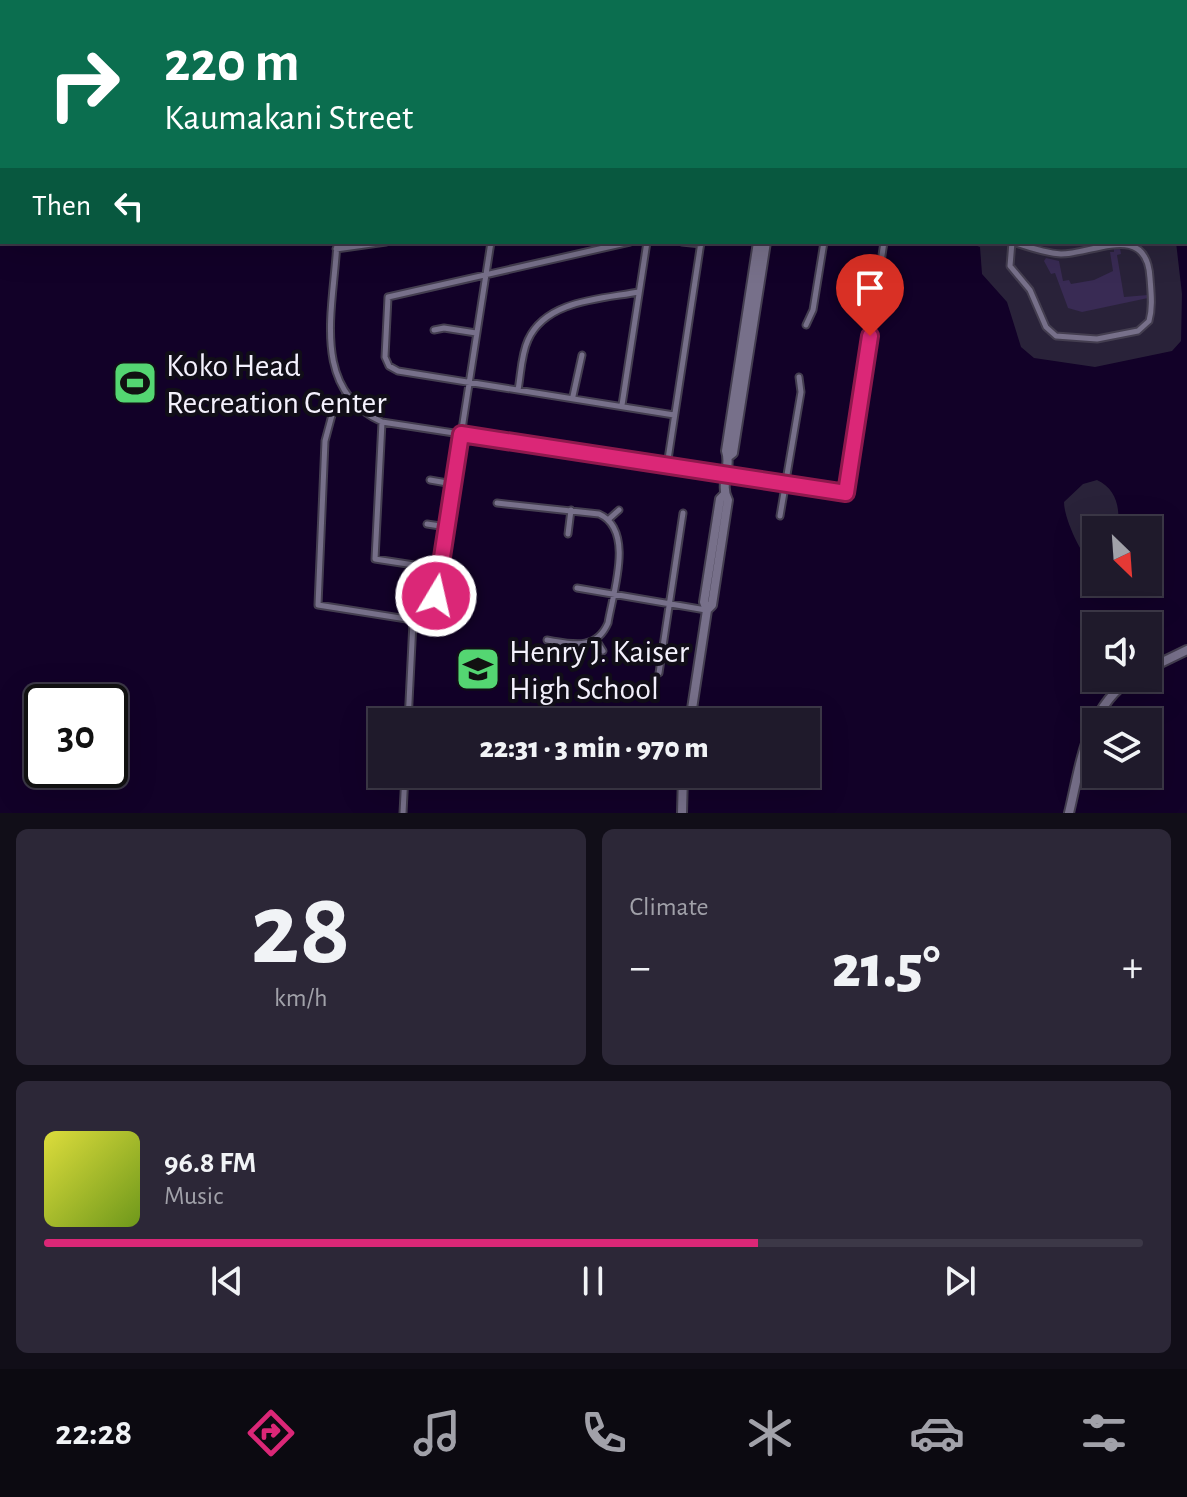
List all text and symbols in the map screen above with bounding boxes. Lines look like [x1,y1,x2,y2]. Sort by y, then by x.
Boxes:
icon: right [32,32,136,136]
text: 220 m [164,35,300,91]
text: Kaumakani Street [164,100,413,136]
icon: left [107,184,151,228]
text: Then [32,191,91,221]
pin [836,254,904,336]
icon: arrive [848,266,892,310]
place label: Koko Head Recreation Center [166,350,387,419]
sports icon: Koko Head Recreation Center [111,359,159,407]
north arrow [1082,516,1162,596]
map controls [1082,516,1162,788]
position arrow [394,554,478,638]
button: sound [1082,612,1162,692]
place label: Henry J. Kaiser High School [509,636,690,705]
school or university icon: Henry J. Kaiser High School [454,645,502,693]
speed limit sign: 30 [24,684,128,788]
button: layers [1082,708,1162,788]
text: 22:31 · 3 min · 970 m [480,733,709,763]
text: 28 [251,879,351,983]
text: Climate [630,894,708,920]
text: 21.5° [832,938,940,998]
text: − [630,946,651,990]
text: + [1122,946,1143,990]
text: km/h [274,985,328,1011]
text: 96.8 FM [164,1148,256,1178]
text: Music [164,1183,223,1209]
icon: previous [205,1259,249,1303]
icon: pause [571,1259,615,1303]
icon: next [938,1259,982,1303]
icon: directions [243,1405,299,1461]
icon: music [409,1405,465,1461]
icon: phone [576,1405,632,1461]
icon: climate [742,1405,798,1461]
icon: car [909,1405,965,1461]
icon: filters [1076,1405,1132,1461]
text: 22:28 [55,1415,132,1451]

